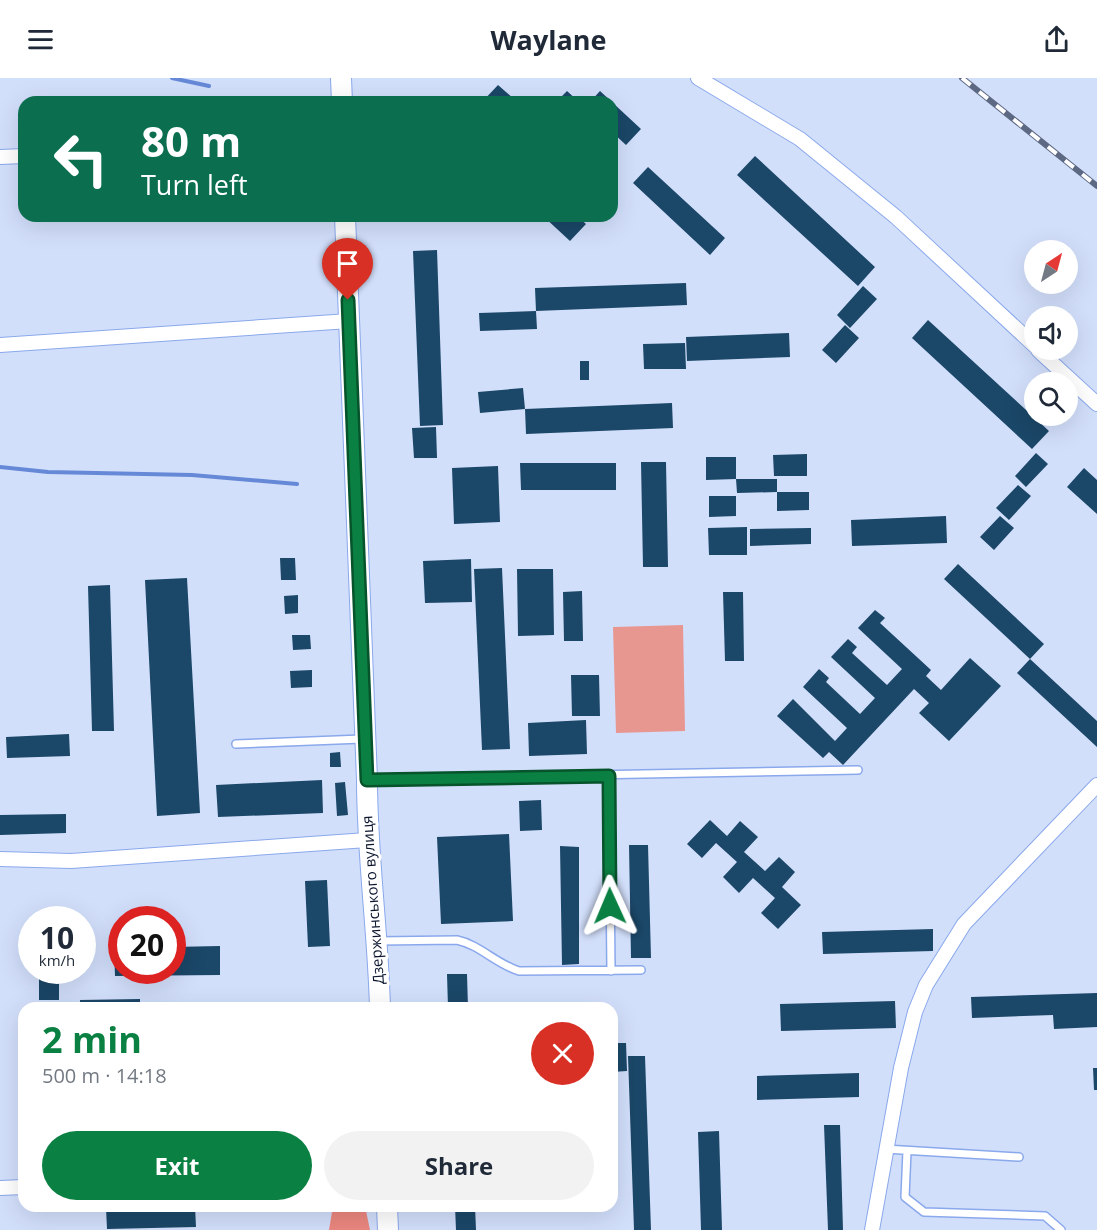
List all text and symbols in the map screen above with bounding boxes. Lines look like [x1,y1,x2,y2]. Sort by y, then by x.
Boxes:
text: Waylane [490,21,607,58]
icon: menu [24,23,57,56]
icon: share [1040,23,1073,56]
text: 80 m [141,112,241,169]
icon: left [42,120,120,198]
text: Turn left [141,166,248,203]
pin [322,238,373,300]
north arrow [1024,240,1078,294]
map controls [1024,240,1078,426]
icon: arrive [331,247,364,280]
button: sound [1024,306,1078,360]
button: search [1024,372,1078,426]
street label: Дзержинського вулиця [356,815,388,985]
position arrow [578,874,642,938]
speed limit sign: 20 [108,906,186,984]
text: 10 [40,917,74,958]
text: km/h [39,950,75,970]
text: 2 min [42,1015,142,1064]
button: close [531,1022,594,1085]
text: 500 m · 14:18 [42,1062,167,1089]
button: Exit [42,1131,312,1200]
button: Share [324,1131,594,1200]

